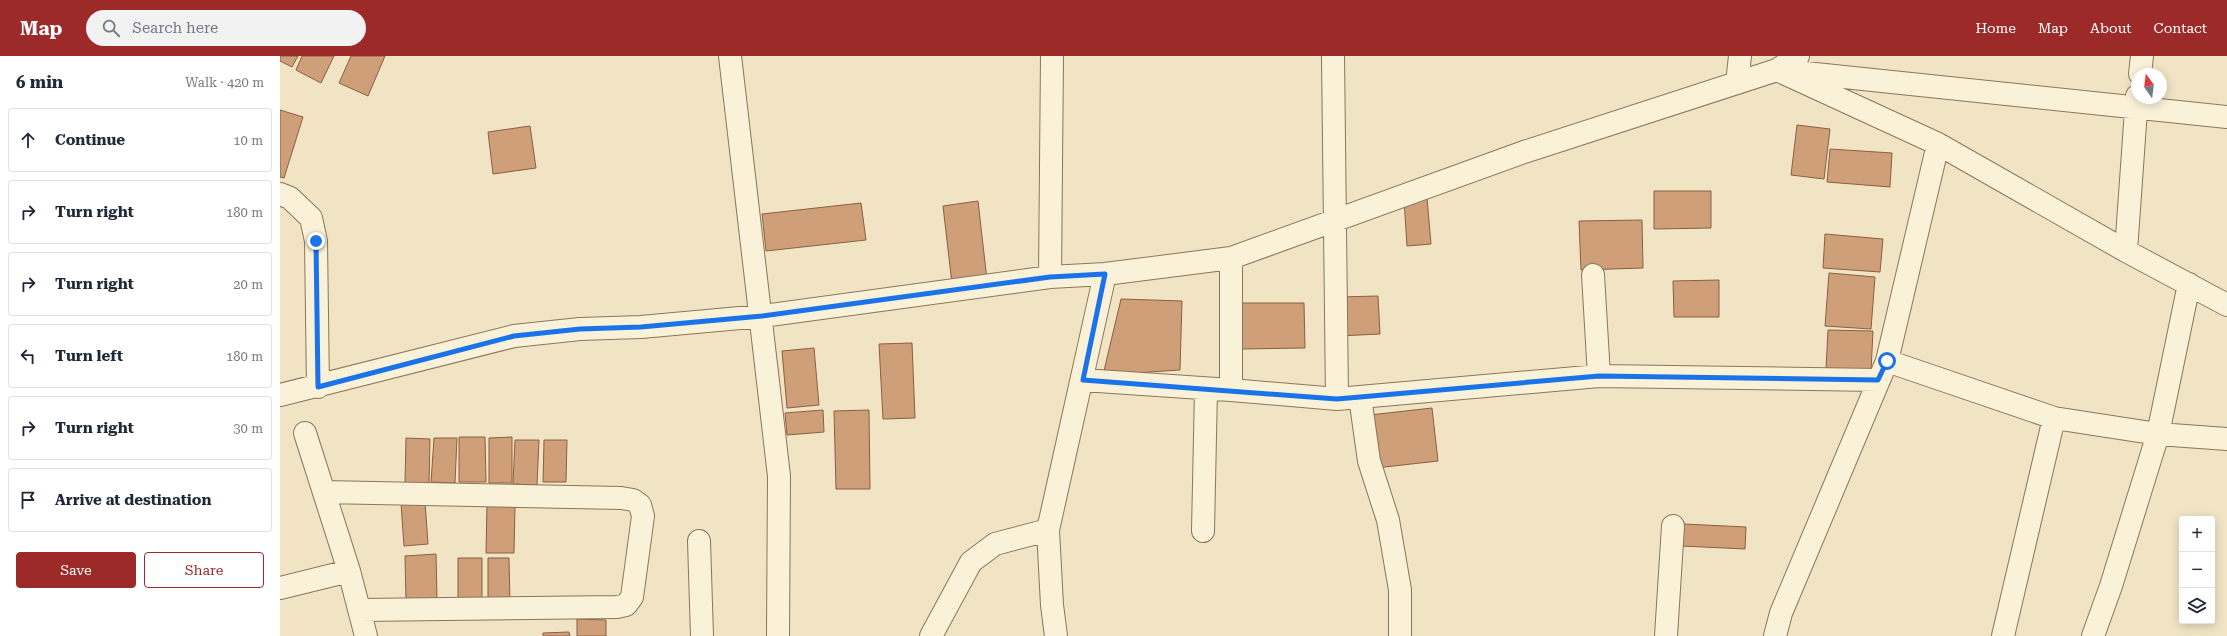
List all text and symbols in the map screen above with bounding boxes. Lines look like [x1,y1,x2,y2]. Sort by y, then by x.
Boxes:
search box [86,10,366,46]
text: Map [20,17,62,40]
icon: search [100,17,122,39]
text: Search here [132,19,218,37]
text: Home [1975,20,2016,36]
text: Map [2038,20,2068,36]
text: About [2090,20,2132,36]
text: Contact [2154,20,2207,36]
north arrow [2131,68,2167,104]
text: 6 min [16,72,63,92]
text: Walk · 420 m [185,75,264,90]
icon: ahead [17,129,39,151]
text: Continue [55,131,125,149]
text: 10 m [233,133,263,148]
icon: right [17,201,39,223]
text: Turn right [55,203,134,221]
text: 180 m [226,205,263,220]
route end [307,232,325,250]
icon: right [17,273,39,295]
text: Turn right [55,275,134,293]
text: 20 m [233,277,263,292]
icon: left [17,345,39,367]
text: Turn left [55,347,123,365]
text: 180 m [226,349,263,364]
route start [1878,352,1896,370]
icon: right [17,417,39,439]
text: Turn right [55,419,134,437]
text: 30 m [233,421,263,436]
icon: arrive [17,489,39,511]
text: Arrive at destination [55,491,211,509]
map controls [2179,516,2215,624]
button: + [2179,516,2215,552]
button: Save [16,552,136,588]
button: Share [144,552,264,588]
button: − [2179,552,2215,588]
button: layers [2179,588,2215,624]

